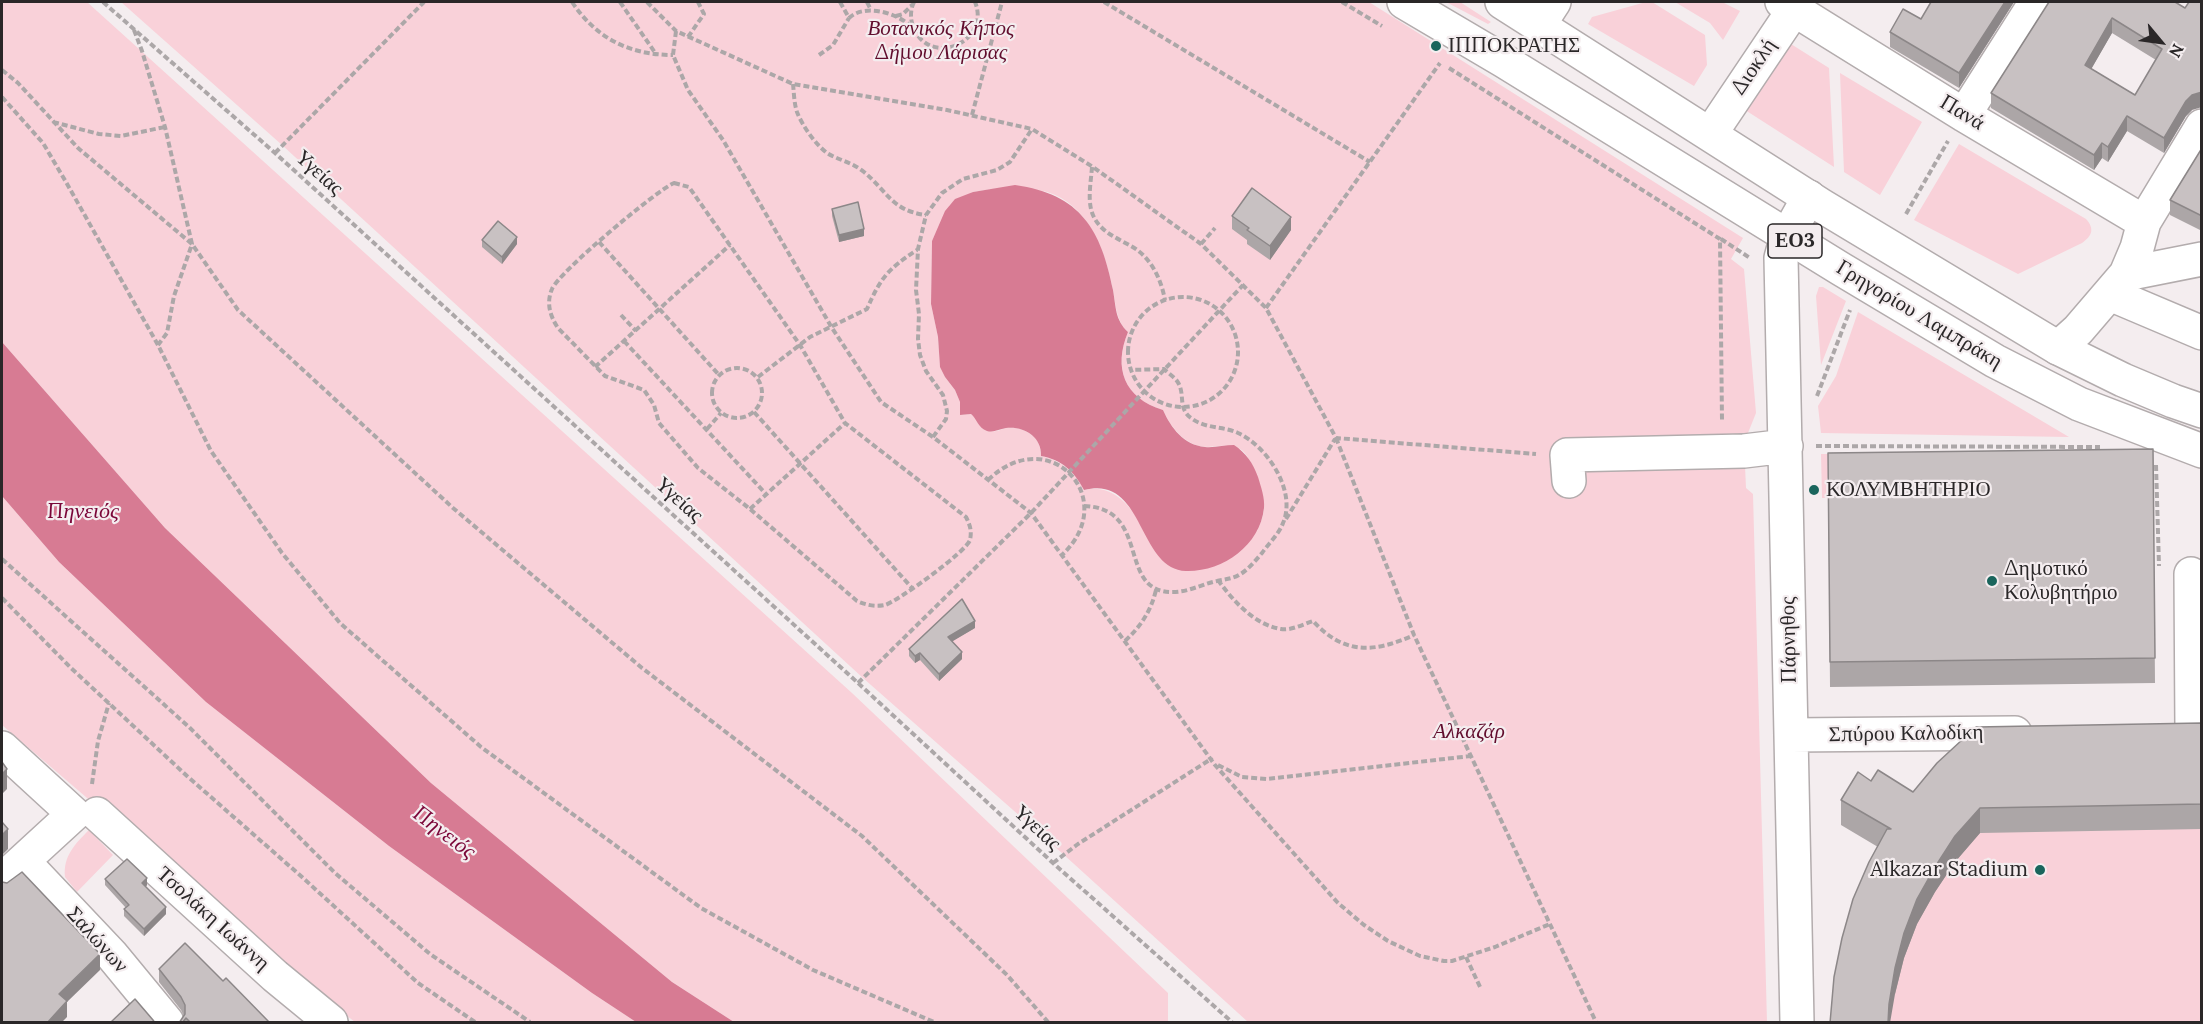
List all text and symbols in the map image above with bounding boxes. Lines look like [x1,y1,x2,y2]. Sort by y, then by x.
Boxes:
north arrow [2131,12,2191,72]
park label: Βοτανικός Κήπος Δήμου Λάρισας [867,16,1015,66]
place label: ΙΠΠΟΚΡΑΤΗΣ [1448,33,1580,59]
street label: Διοκλή [1726,34,1782,100]
marker: ΙΠΠΟΚΡΑΤΗΣ [1429,39,1443,53]
text: N [2165,40,2188,61]
street label: Πανά [1935,90,1989,136]
street label: Υγείας [290,145,348,201]
road number: ΕΟ3 [1768,224,1822,258]
street label: Γρηγορίου Λαμπράκη [1831,255,2007,375]
street label: Υγείας [650,472,708,528]
place label: ΚΟΛΥΜΒΗΤΗΡΙΟ [1826,477,1991,503]
marker: ΚΟΛΥΜΒΗΤΗΡΙΟ [1807,483,1821,497]
water label: Πηνειός [47,499,119,525]
place label: Δημοτικό Κολυβητήριο [2004,556,2118,606]
marker: Δημοτικό Κολυβητήριο [1985,574,1999,588]
street label: Πάρνηθος [1776,596,1802,684]
park label: Αλκαζάρ [1433,719,1505,745]
street label: Σπύρου Καλοδίκη [1828,720,1984,748]
street label: Υγείας [1008,800,1066,856]
water label: Πηνειός [407,801,481,865]
place label: Alkazar Stadium [1870,857,2028,883]
street label: Τσολάκη Ιωάννη [151,862,275,976]
marker: Alkazar Stadium [2033,863,2047,877]
street label: Σαλώνων [61,902,133,978]

